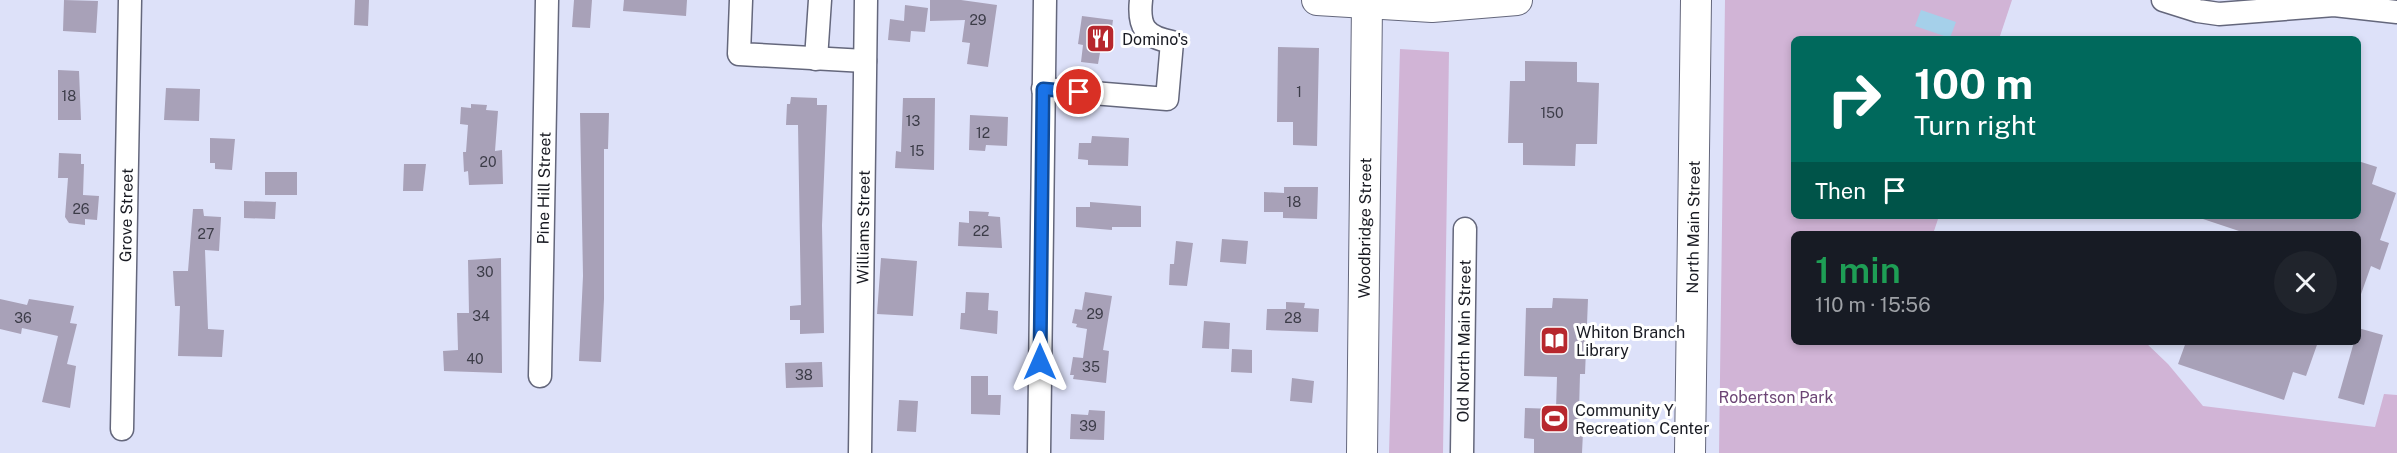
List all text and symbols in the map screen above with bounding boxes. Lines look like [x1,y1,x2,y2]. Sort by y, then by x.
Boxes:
house number: 29 [969,12,987,28]
restaurant icon: Domino's [1085,23,1117,55]
place label: Domino's [1122,30,1188,49]
text: 100 m [1914,59,2033,108]
icon: right [1815,60,1893,138]
pin [1053,66,1104,117]
icon: arrive [1062,75,1095,108]
house number: 1 [1296,84,1302,100]
house number: 18 [62,88,76,104]
house number: 150 [1540,105,1564,121]
text: Turn right [1914,109,2037,141]
house number: 13 [906,113,920,129]
house number: 12 [976,125,990,141]
street label: Pine Hill Street [533,131,555,245]
house number: 15 [910,143,924,159]
house number: 20 [480,154,496,170]
street label: Woodbridge Street [1355,157,1375,299]
street label: North Main Street [1683,160,1704,294]
street label: Grove Street [116,168,137,262]
street label: Williams Street [853,170,874,284]
icon: arrive [1878,174,1911,207]
text: Then [1815,178,1866,204]
house number: 18 [1287,194,1301,210]
house number: 26 [72,201,90,217]
house number: 22 [973,223,989,239]
house number: 27 [198,226,214,242]
text: 1 min [1815,249,1901,291]
button: close [2274,251,2337,314]
street label: Old North Main Street [1453,259,1475,423]
house number: 30 [476,264,494,280]
text: 110 m · 15:56 [1815,293,1931,317]
house number: 29 [1086,306,1104,322]
house number: 34 [472,308,490,324]
house number: 36 [14,310,32,326]
house number: 28 [1284,310,1302,326]
place label: Whiton Branch Library [1576,323,1685,360]
library icon: Whiton Branch Library [1539,325,1571,357]
position arrow [1008,330,1072,394]
house number: 40 [466,351,484,367]
house number: 35 [1082,359,1100,375]
house number: 38 [795,367,813,383]
park label: Robertson Park [1719,388,1833,407]
place label: Community Y Recreation Center [1575,401,1709,438]
sports icon: Community Y Recreation Center [1538,403,1570,435]
house number: 39 [1079,418,1097,434]

